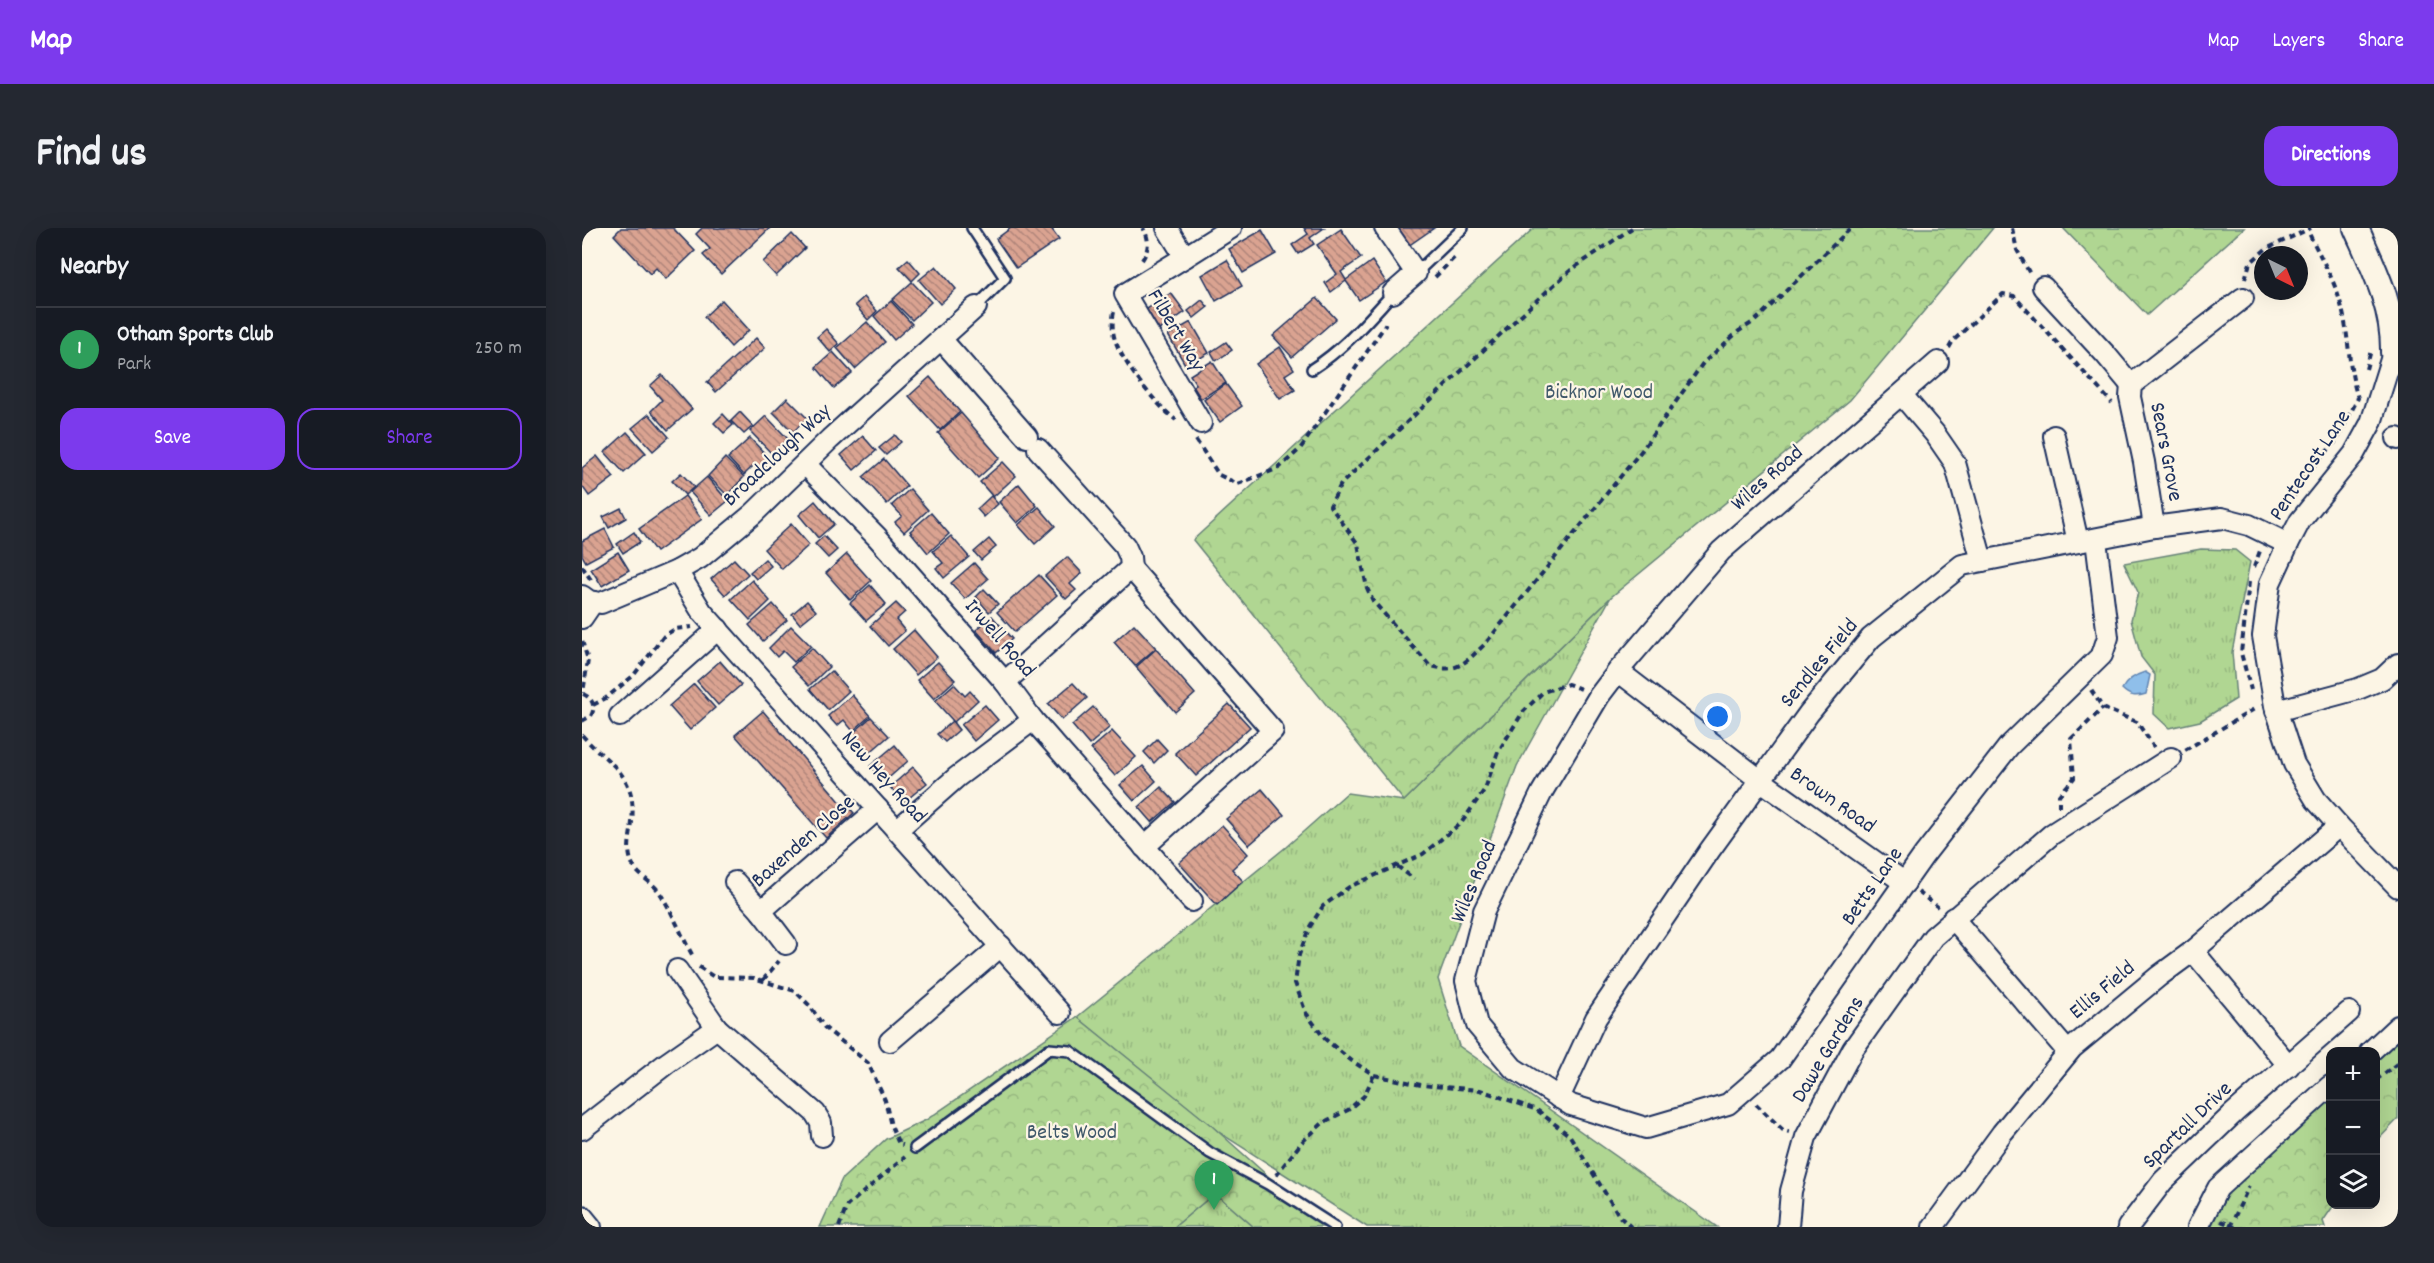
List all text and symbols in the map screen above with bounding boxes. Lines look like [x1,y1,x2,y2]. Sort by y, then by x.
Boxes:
text: Map [30,22,72,62]
text: Map [2208,27,2239,57]
text: Layers [2272,27,2325,57]
text: Share [2358,27,2404,57]
text: Find us [36,126,147,186]
button: Directions [2264,126,2398,186]
north arrow [2254,246,2308,300]
text: Nearby [60,249,128,286]
street label: Filbert Way [1138,284,1212,379]
text: Otham Sports Club [117,320,274,351]
text: 1 [77,335,82,363]
text: 250 m [475,335,522,363]
text: Park [117,351,151,379]
park label: Bicknor Wood [1545,378,1653,409]
street label: Broadclough Way [717,397,840,515]
street label: Sears Grove [2140,400,2190,504]
street label: Pentecost Lane [2262,404,2360,528]
button: Save [60,408,285,470]
button: Share [297,408,522,470]
street label: Wiles Road [1725,439,1811,519]
street label: Irwell Road [956,593,1042,685]
street label: Sendles Field [1773,613,1867,715]
your location [1703,702,1732,731]
street label: New Hey Road [833,725,933,831]
street label: Brown Road [1783,760,1881,842]
street label: Baxenden Close [745,788,863,896]
street label: Wiles Road [1444,836,1506,928]
street label: Betts Lane [1835,841,1911,933]
street label: Ellis Field [2063,954,2143,1028]
street label: Dawe Gardens [1785,991,1873,1109]
map controls [2326,1047,2380,1209]
button: + [2326,1047,2380,1101]
street label: Spartall Drive [2136,1075,2240,1177]
button: − [2326,1101,2380,1155]
park label: Belts Wood [1027,1118,1117,1149]
button: layers [2326,1155,2380,1209]
pin: 1 [1194,1160,1234,1210]

